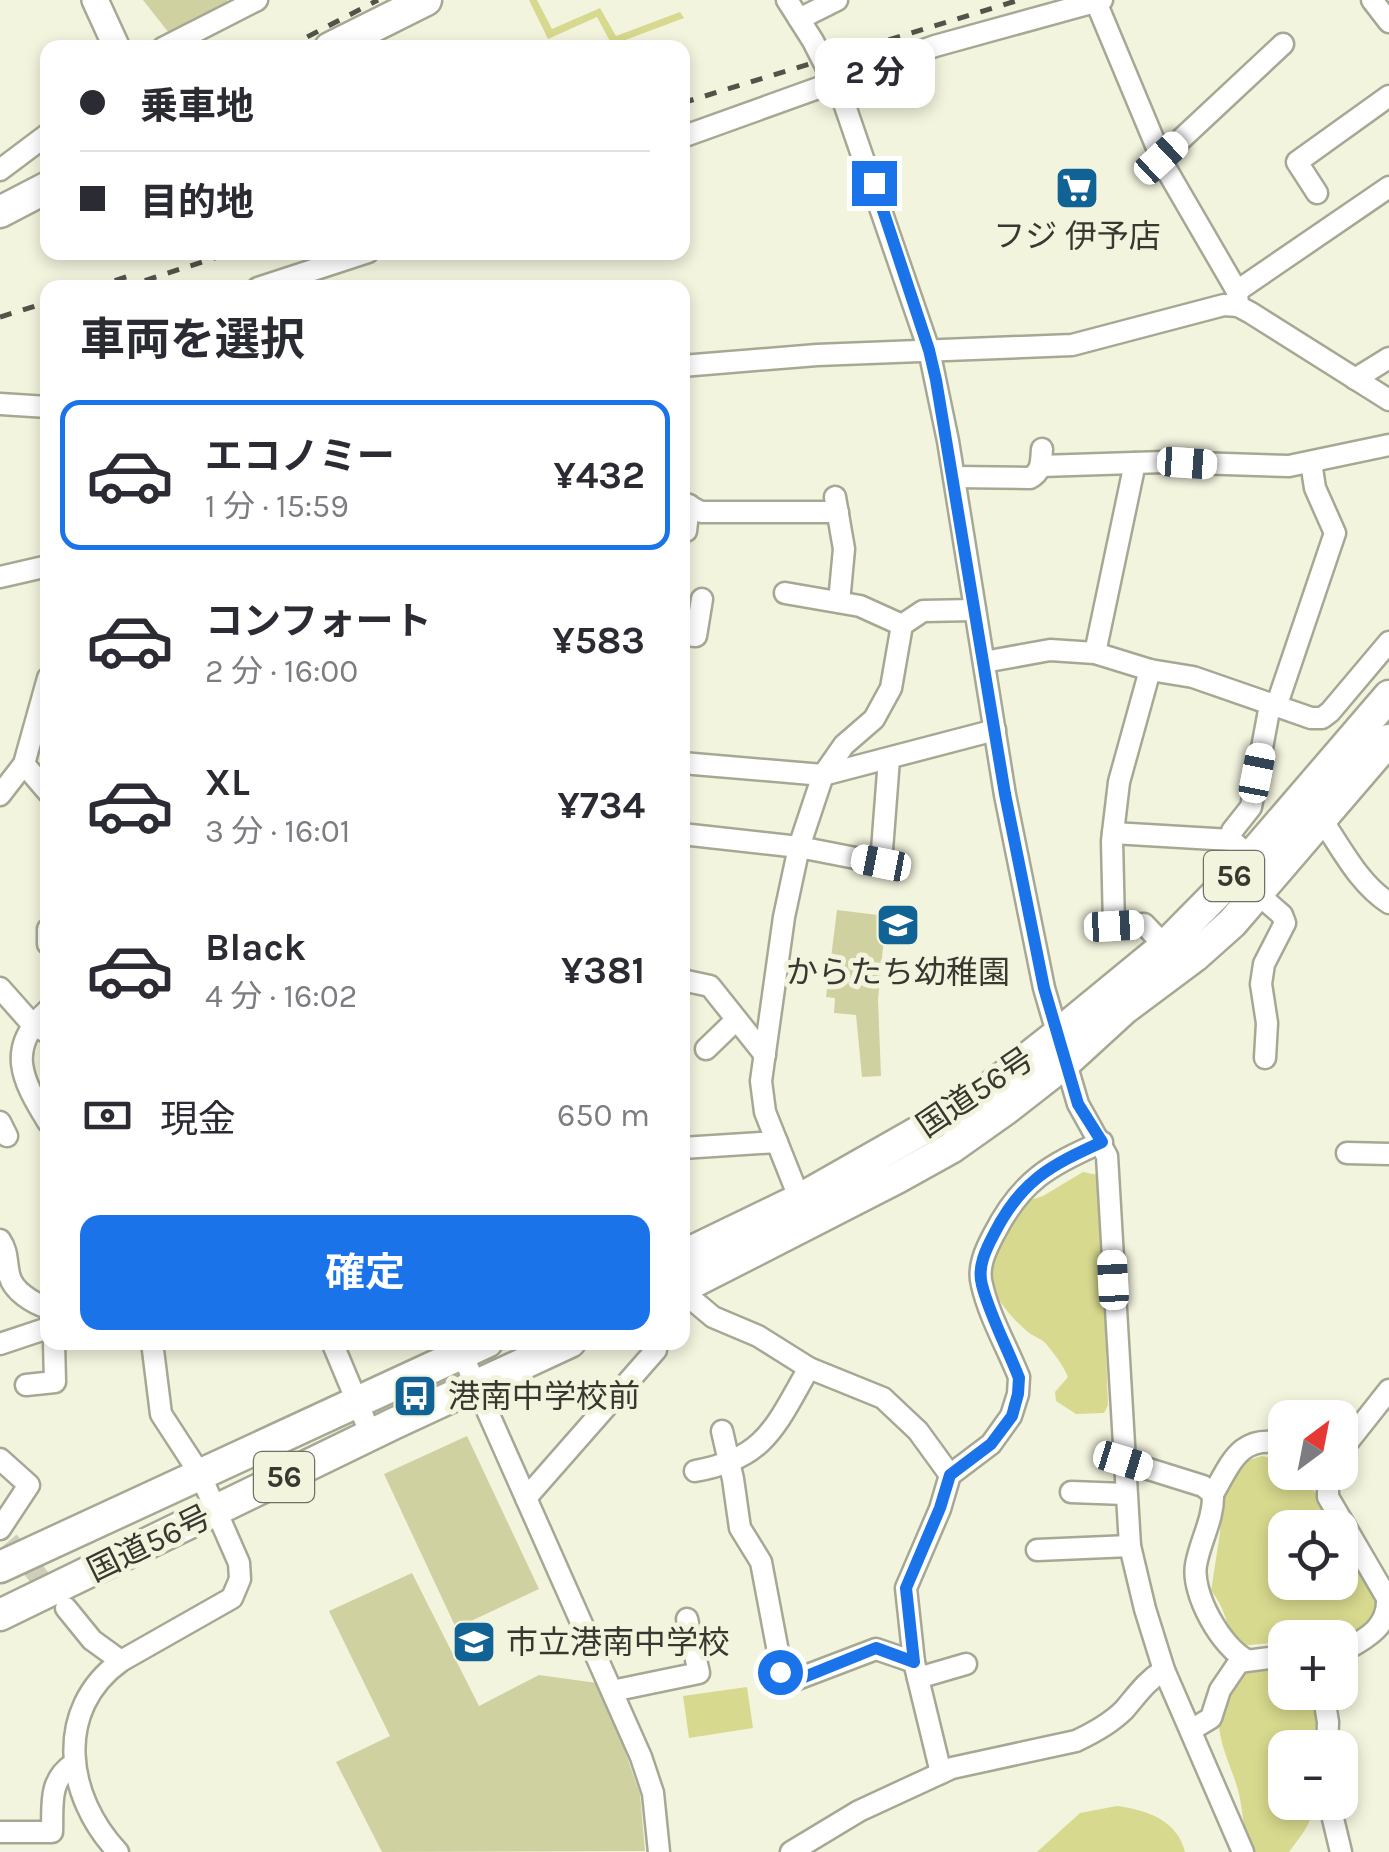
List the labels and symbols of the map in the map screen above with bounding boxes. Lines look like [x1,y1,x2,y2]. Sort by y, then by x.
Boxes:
callout: 2 分 [814,38,934,108]
car [1129,127,1193,189]
route end [852,161,897,206]
supermarket icon: フジ 伊予店 [1054,165,1100,211]
place label: フジ 伊予店 [993,218,1161,255]
car [1156,446,1218,480]
car [1237,741,1277,805]
car [849,843,913,883]
road number: 56 [1204,851,1264,901]
school or university icon: からたち幼稚園 [875,902,921,948]
car [1083,909,1145,943]
place label: からたち幼稚園 [786,954,1010,991]
street label: 国道56号 [910,1040,1041,1145]
car [1096,1249,1130,1311]
bus stop icon: 港南中学校前 [392,1373,438,1419]
place label: 港南中学校前 [448,1378,640,1415]
north arrow [1268,1400,1358,1490]
car [1090,1438,1156,1484]
road number: 56 [254,1452,314,1502]
street label: 国道56号 [82,1498,217,1589]
school or university icon: 市立港南中学校 [451,1619,497,1665]
place label: 市立港南中学校 [506,1624,730,1661]
route start [758,1650,803,1695]

